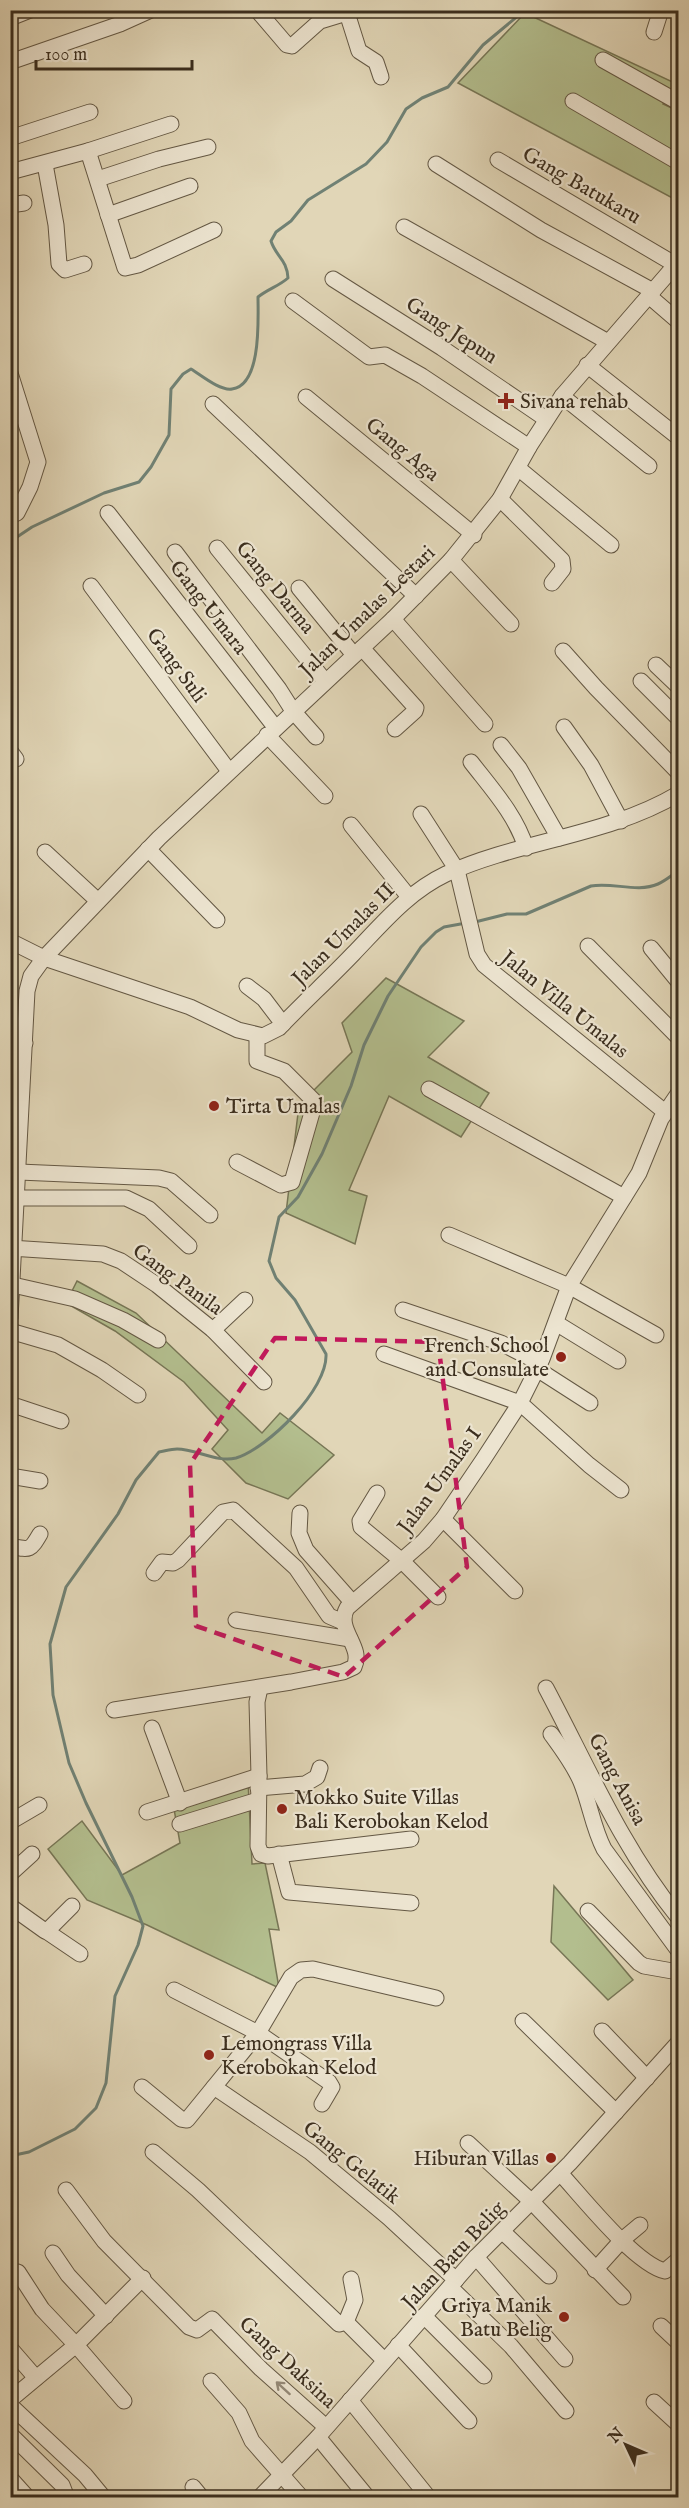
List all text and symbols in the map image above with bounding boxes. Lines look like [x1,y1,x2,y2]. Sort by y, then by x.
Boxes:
scale bar [36,33,192,71]
text: 100 m [45,44,87,67]
street label: Gang Batukaru [517,141,646,231]
street label: Gang Jepun [400,292,502,371]
place label: Sivana rehab [520,389,628,416]
marker: Sivana rehab [497,392,515,410]
street label: Gang Aga [360,412,445,489]
street label: Gang Darma [229,536,321,641]
street label: Jalan Umalas Lestari [293,540,442,685]
street label: Gang Umara [163,555,254,661]
street label: Gang Suli [140,623,212,709]
street label: Jalan Umalas II [285,878,401,994]
street label: Jalan Villa Umalas [493,944,634,1065]
place label: Tirta Umalas [226,1094,340,1121]
marker: Tirta Umalas [207,1099,221,1113]
street label: Gang Panila [126,1238,229,1323]
place label: French School and Consulate [423,1333,549,1384]
marker: French School and Consulate [554,1350,568,1364]
street label: Jalan Umalas I [391,1422,488,1541]
street label: Gang Anisa [581,1729,653,1831]
place label: Mokko Suite Villas Bali Kerobokan Kelod [294,1785,489,1836]
marker: Mokko Suite Villas Bali Kerobokan Kelod [275,1802,289,1816]
place label: Lemongrass Villa Kerobokan Kelod [221,2031,377,2082]
marker: Lemongrass Villa Kerobokan Kelod [202,2048,216,2062]
street label: Gang Gelatik [297,2115,406,2211]
place label: Hiburan Villas [414,2146,539,2173]
marker: Hiburan Villas [544,2151,558,2165]
street label: Jalan Batu Belig [395,2195,512,2318]
place label: Griya Manik Batu Belig [441,2293,553,2344]
marker: Griya Manik Batu Belig [557,2310,571,2324]
street label: Gang Daksina [233,2311,342,2416]
one-way arrow [275,2381,290,2395]
north arrow [596,2415,656,2475]
text: N [604,2424,629,2449]

